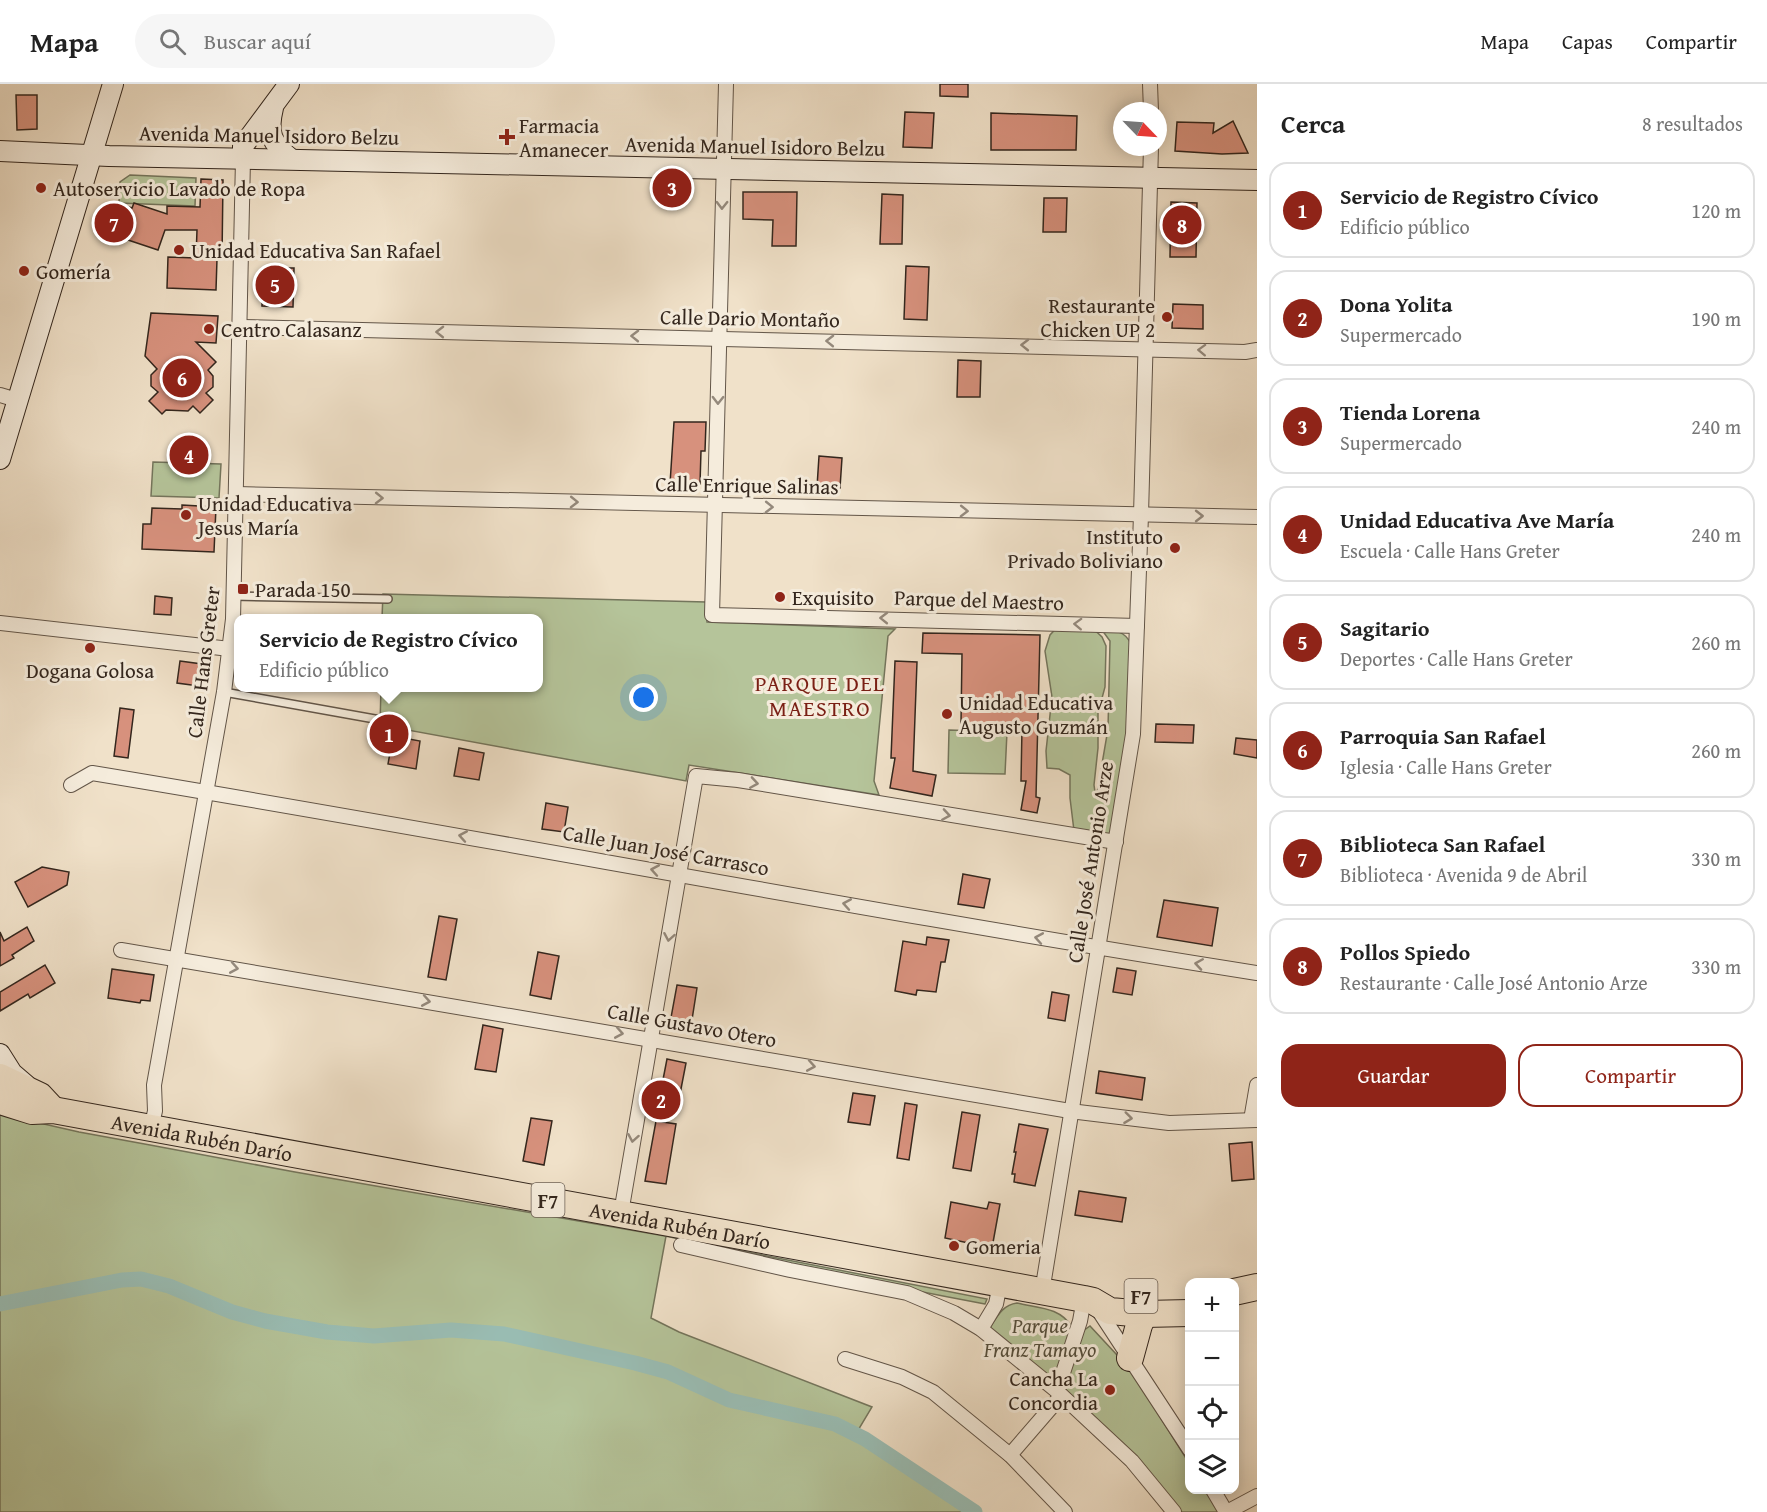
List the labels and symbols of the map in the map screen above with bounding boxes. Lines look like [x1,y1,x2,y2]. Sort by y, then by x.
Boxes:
north arrow [1113,102,1167,156]
place label: Farmacia Amanecer [519,110,609,165]
street label: Avenida Manuel Isidoro Belzu [139,117,400,153]
street label: Avenida Manuel Isidoro Belzu [625,128,886,164]
marker: Farmacia Amanecer [500,130,514,144]
pin: 3 [652,166,692,210]
place label: Autoservicio Lavado de Ropa [53,173,305,204]
marker: Autoservicio Lavado de Ropa [34,181,48,195]
pin: 7 [94,200,134,246]
one-way arrow [716,201,729,210]
pin: 8 [1162,202,1202,248]
place label: Unidad Educativa San Rafael [191,235,441,266]
marker: Unidad Educativa San Rafael [172,243,186,257]
place label: Gomería [36,256,111,287]
pin: 5 [256,262,294,308]
marker: Gomería [17,264,31,278]
place label: Restaurante Chicken UP 2 [1041,290,1155,345]
street label: Calle Dario Montaño [660,301,840,335]
marker: Restaurante Chicken UP 2 [1160,310,1174,324]
place label: Centro Calasanz [221,314,362,345]
marker: Centro Calasanz [202,322,216,336]
one-way arrow [435,326,444,338]
one-way arrow [630,330,639,343]
one-way arrow [825,335,834,347]
one-way arrow [1020,339,1029,352]
one-way arrow [1197,343,1206,356]
pin: 6 [162,356,201,400]
one-way arrow [712,396,724,405]
pin: 4 [170,432,208,478]
street label: Calle Enrique Salinas [655,468,839,502]
place label: Unidad Educativa Jesus María [195,488,352,543]
one-way arrow [375,491,384,504]
one-way arrow [570,496,579,509]
one-way arrow [765,501,774,513]
one-way arrow [960,505,969,518]
marker: Unidad Educativa Jesus María [179,508,193,522]
one-way arrow [1195,510,1204,522]
place label: Instituto Privado Boliviano [1007,521,1163,576]
marker: Instituto Privado Boliviano [1168,541,1182,555]
place label: Parada 150 [255,574,351,605]
marker: Parada 150 [236,582,250,596]
place label: Exquisito [792,582,874,613]
street label: Parque del Maestro [894,582,1064,618]
street label: Calle Hans Greter [178,584,228,740]
marker: Exquisito [773,590,787,604]
one-way arrow [879,612,888,624]
one-way arrow [1074,618,1083,630]
marker: Dogana Golosa [83,641,97,655]
place label: Dogana Golosa [26,655,154,686]
district label: PARQUE DEL MAESTRO [755,667,885,724]
your location [629,683,658,712]
place label: Unidad Educativa Augusto Guzmán [959,687,1113,742]
marker: Unidad Educativa Augusto Guzmán [940,707,954,721]
pin: 1 [370,712,408,756]
street label: Calle José Antonio Arze [1059,759,1121,965]
one-way arrow [749,776,759,788]
one-way arrow [942,808,951,820]
street label: Calle Juan José Carrasco [560,817,772,883]
one-way arrow [458,831,468,843]
one-way arrow [651,864,660,876]
one-way arrow [843,898,852,910]
one-way arrow [1035,932,1045,945]
one-way arrow [663,933,675,942]
one-way arrow [1195,959,1204,971]
one-way arrow [229,961,239,974]
one-way arrow [422,994,431,1006]
street label: Calle Gustavo Otero [605,995,779,1055]
one-way arrow [614,1027,623,1039]
one-way arrow [805,1059,815,1072]
pin: 2 [642,1078,680,1122]
street label: Avenida Rubén Darío [109,1106,295,1169]
one-way arrow [1124,1111,1133,1123]
one-way arrow [627,1133,640,1143]
road number: F7 [532,1183,564,1217]
street label: Avenida Rubén Darío [587,1193,773,1257]
place label: Gomeria [966,1231,1041,1262]
marker: Gomeria [947,1239,961,1253]
road number: F7 [1124,1279,1158,1313]
park label: Parque Franz Tamayo [983,1310,1096,1365]
place label: Cancha La Concordia [1009,1363,1098,1418]
marker: Cancha La Concordia [1103,1383,1117,1397]

